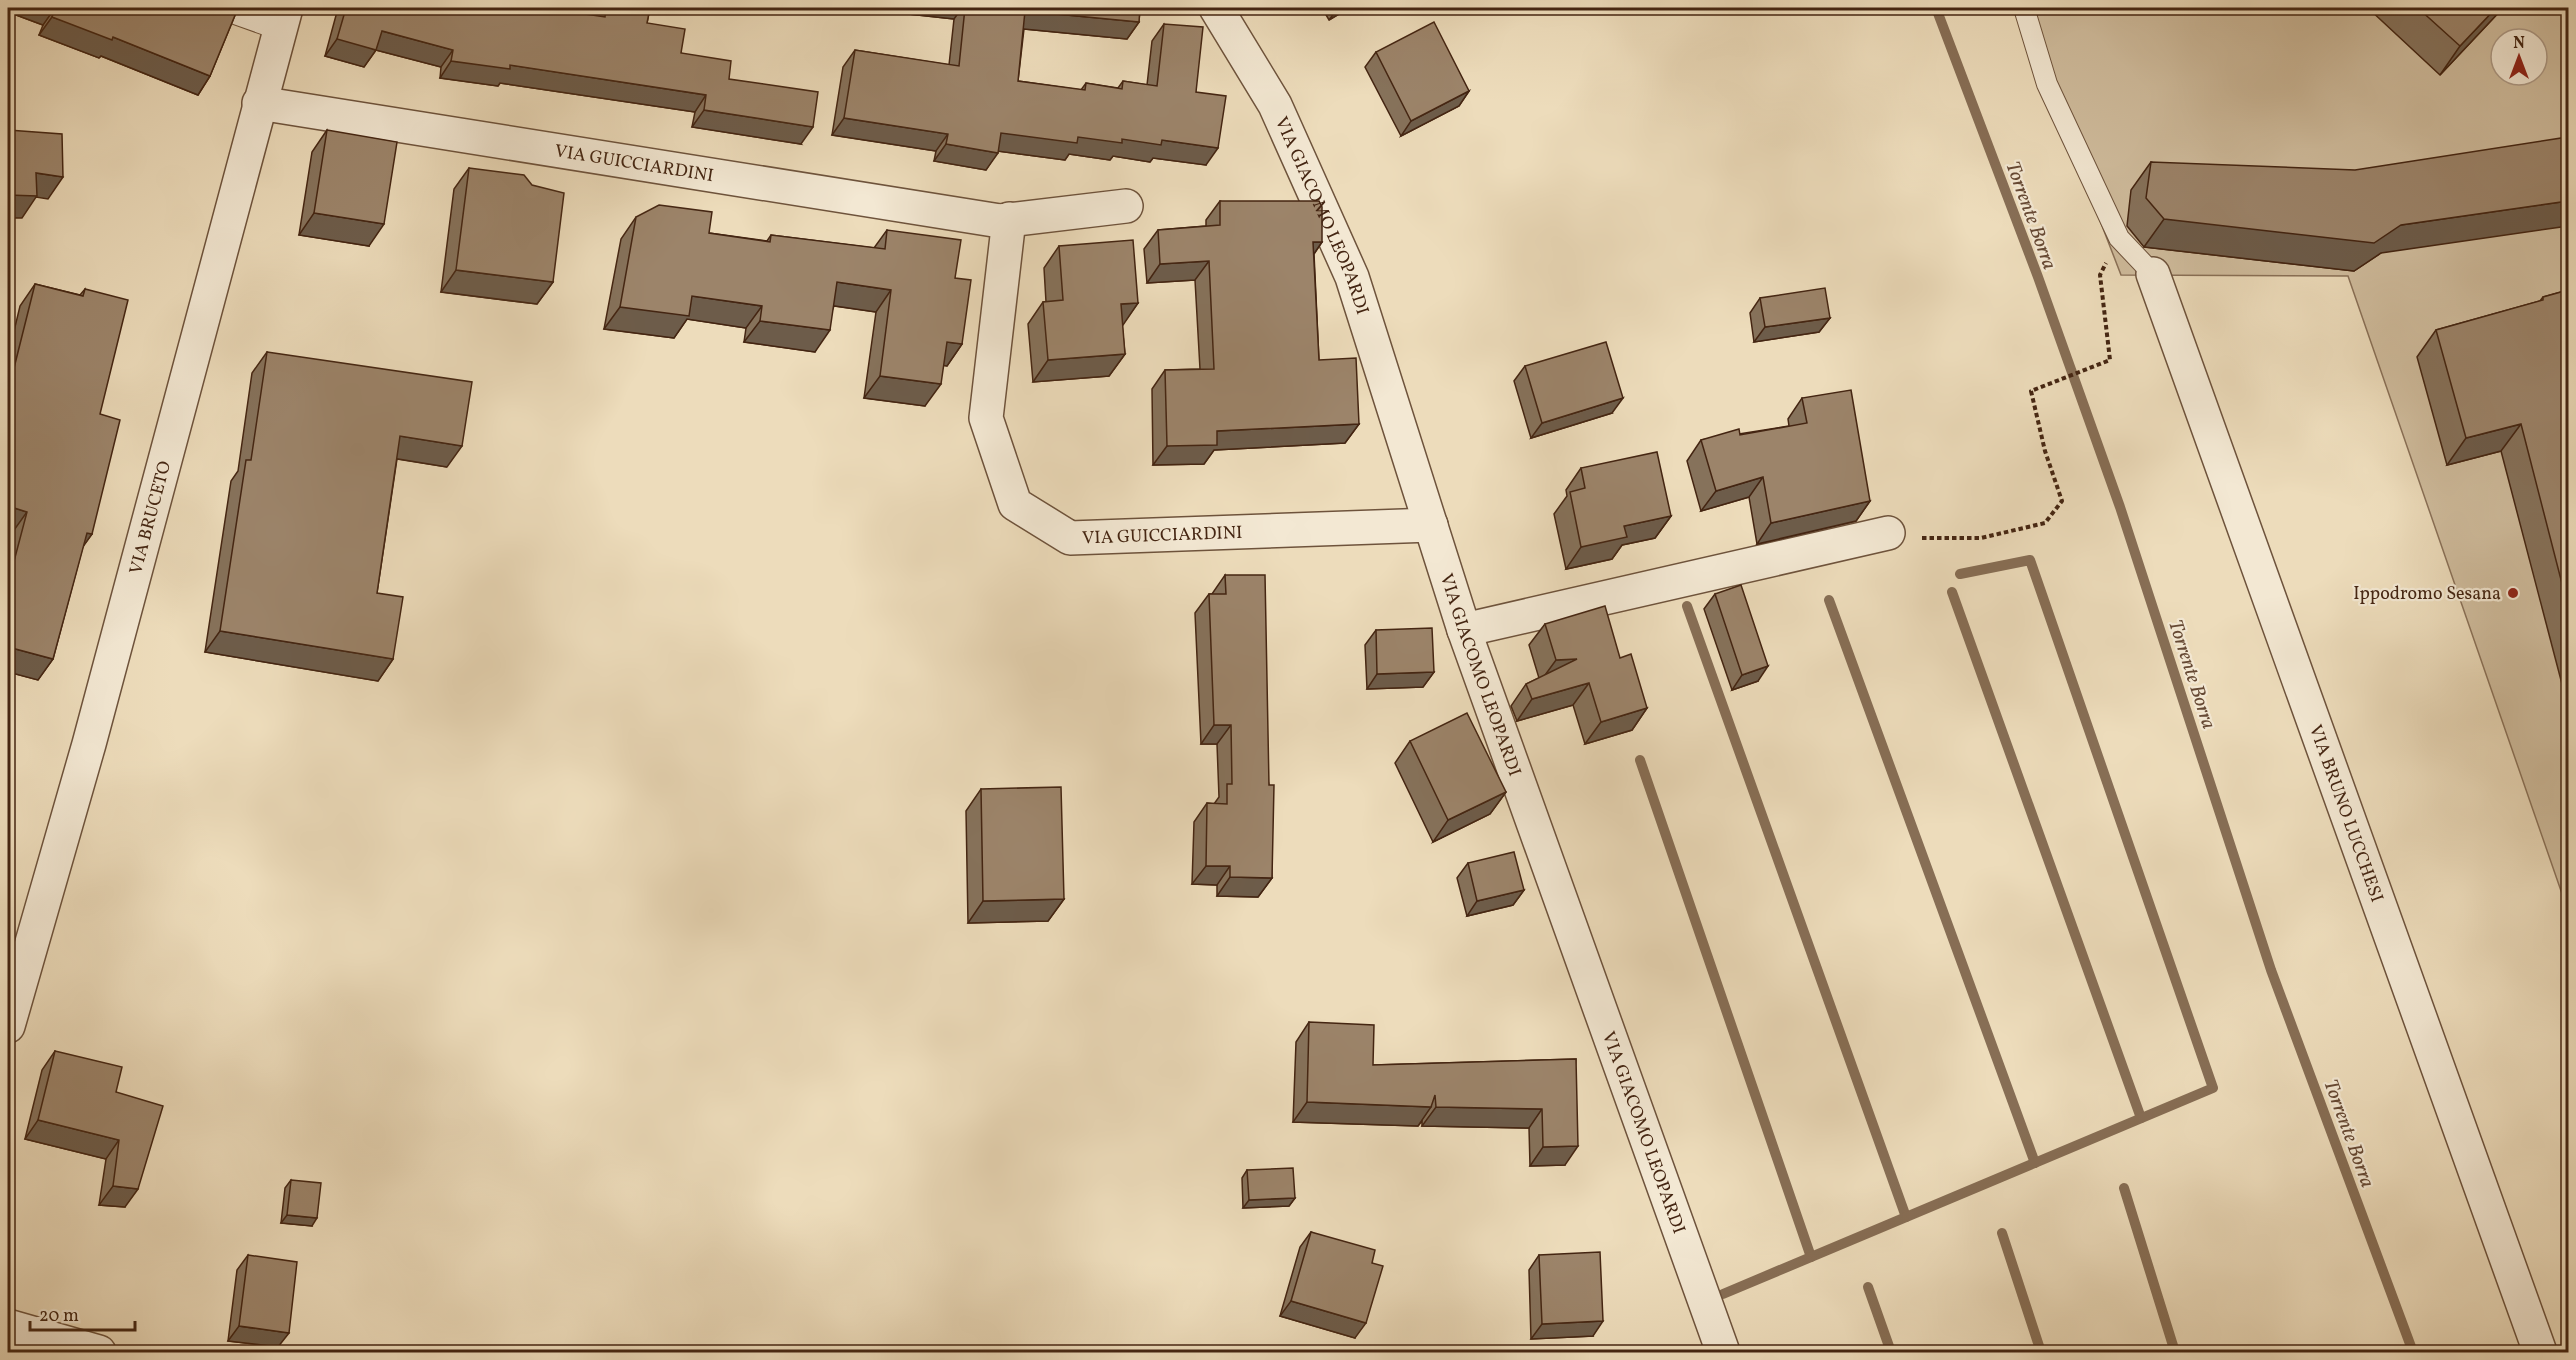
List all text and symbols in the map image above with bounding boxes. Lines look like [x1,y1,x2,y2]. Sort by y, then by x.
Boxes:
north arrow [2489,27,2549,87]
text: N [2513,33,2525,55]
street label: VIA GIACOMO LEOPARDI [1268,113,1374,318]
street label: VIA GUICCIARDINI [553,139,715,189]
water label: Torrente Borra [1998,158,2063,274]
street label: VIA BRUCETO [124,458,178,577]
street label: VIA GUICCIARDINI [1082,521,1243,552]
street label: VIA GIACOMO LEOPARDI [1433,571,1526,780]
place label: Ippodromo Sesana [2353,582,2501,607]
marker: Ippodromo Sesana [2506,586,2520,600]
water label: Torrente Borra [2160,616,2222,733]
street label: VIA BRUNO LUCCHESI [2302,722,2389,906]
street label: VIA GIACOMO LEOPARDI [1595,1028,1691,1237]
water label: Torrente Borra [2316,1076,2381,1192]
scale bar [30,1294,135,1332]
text: 20 m [39,1304,79,1329]

